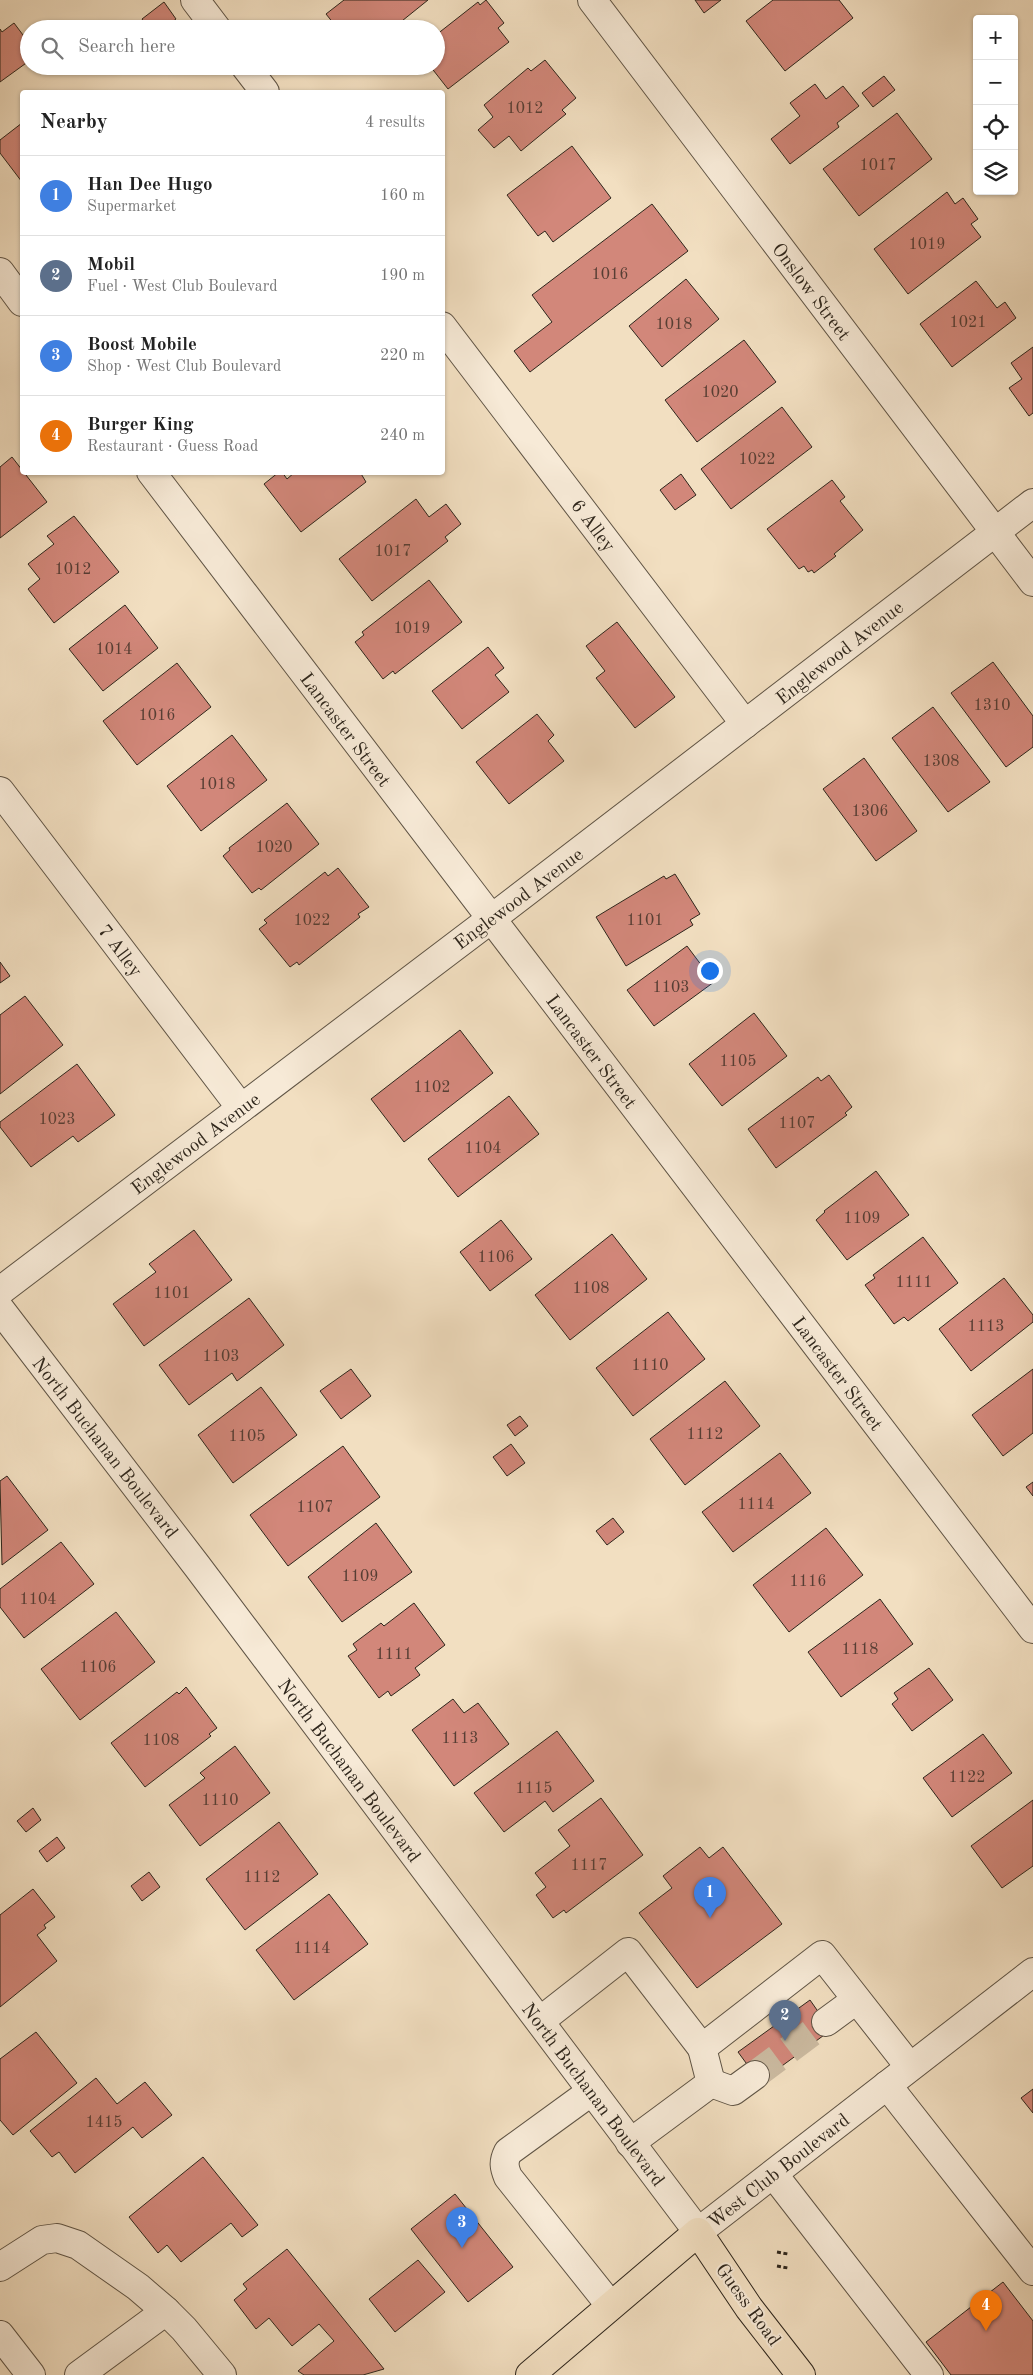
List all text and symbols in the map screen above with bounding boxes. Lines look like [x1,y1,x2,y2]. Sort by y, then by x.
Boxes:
map controls [973,15,1018,195]
button: + [973,15,1018,60]
search box [20,20,445,75]
icon: search [38,34,66,62]
text: Search here [78,38,175,57]
button: − [973,60,1018,105]
house number: 1012 [506,101,544,117]
button: locate [973,105,1018,150]
text: Nearby [40,112,108,133]
text: 4 results [365,115,425,131]
button: layers [973,150,1018,195]
house number: 1017 [859,158,897,174]
text: Han Dee Hugo [87,176,213,195]
text: 1 [51,188,61,204]
text: 160 m [380,188,425,204]
text: Supermarket [87,199,176,215]
house number: 1019 [908,237,946,253]
street label: Onslow Street [767,240,853,345]
text: Mobil [87,256,135,275]
house number: 1016 [591,267,629,283]
text: 2 [51,268,61,284]
text: 190 m [380,268,425,284]
text: Fuel · West Club Boulevard [87,279,278,295]
house number: 1021 [949,315,987,331]
house number: 1018 [655,317,693,333]
text: Boost Mobile [87,336,197,355]
text: 3 [51,348,61,364]
text: 220 m [380,348,425,364]
text: Shop · West Club Boulevard [87,359,281,375]
house number: 1020 [701,385,739,401]
text: Burger King [87,416,194,435]
text: 4 [51,428,61,444]
text: 240 m [380,428,425,444]
text: Restaurant · Guess Road [87,439,258,455]
house number: 1022 [738,452,776,468]
street label: 6 Alley [566,497,618,556]
house number: 1017 [374,544,412,560]
house number: 1012 [54,562,92,578]
street label: Englewood Avenue [773,599,908,709]
house number: 1019 [393,621,431,637]
house number: 1014 [95,642,133,658]
street label: Lancaster Street [295,670,393,791]
house number: 1310 [973,698,1011,714]
house number: 1016 [138,708,176,724]
house number: 1308 [922,754,960,770]
house number: 1018 [198,777,236,793]
house number: 1306 [851,804,889,820]
house number: 1020 [255,840,293,856]
street label: Englewood Avenue [452,846,587,954]
house number: 1022 [293,913,331,929]
house number: 1101 [626,913,664,929]
street label: 7 Alley [93,922,145,981]
your location [697,958,723,984]
house number: 1103 [652,980,690,996]
street label: Lancaster Street [541,992,639,1113]
house number: 1105 [719,1054,757,1070]
house number: 1102 [413,1080,451,1096]
street label: Englewood Avenue [129,1091,264,1199]
house number: 1023 [38,1112,76,1128]
house number: 1107 [778,1116,816,1132]
house number: 1104 [464,1141,502,1157]
house number: 1109 [843,1211,881,1227]
house number: 1106 [477,1250,515,1266]
house number: 1111 [895,1275,933,1291]
house number: 1108 [572,1281,610,1297]
house number: 1101 [153,1286,191,1302]
street label: Lancaster Street [787,1314,885,1435]
house number: 1113 [967,1319,1005,1335]
house number: 1103 [202,1349,240,1365]
street label: North Buchanan Boulevard [28,1355,180,1543]
house number: 1110 [631,1358,669,1374]
house number: 1112 [686,1427,724,1443]
house number: 1105 [228,1429,266,1445]
house number: 1114 [737,1497,775,1513]
house number: 1107 [296,1500,334,1516]
house number: 1109 [341,1569,379,1585]
house number: 1116 [789,1574,827,1590]
house number: 1104 [19,1592,57,1608]
house number: 1118 [841,1642,879,1658]
house number: 1111 [375,1647,413,1663]
house number: 1106 [79,1660,117,1676]
street label: North Buchanan Boulevard [273,1676,423,1867]
house number: 1113 [441,1731,479,1747]
house number: 1108 [142,1733,180,1749]
house number: 1122 [948,1770,986,1786]
house number: 1115 [515,1781,553,1797]
house number: 1110 [201,1793,239,1809]
house number: 1117 [570,1858,608,1874]
house number: 1112 [243,1870,281,1886]
pin: 1 [694,1877,726,1918]
house number: 1114 [293,1941,331,1957]
street label: North Buchanan Boulevard [517,2000,667,2191]
pin: 2 [769,2000,801,2041]
street label: West Club Boulevard [705,2111,854,2233]
house number: 1415 [85,2115,123,2131]
pin: 3 [446,2207,478,2248]
street label: Guess Road [711,2261,783,2350]
pin: 4 [970,2290,1002,2331]

